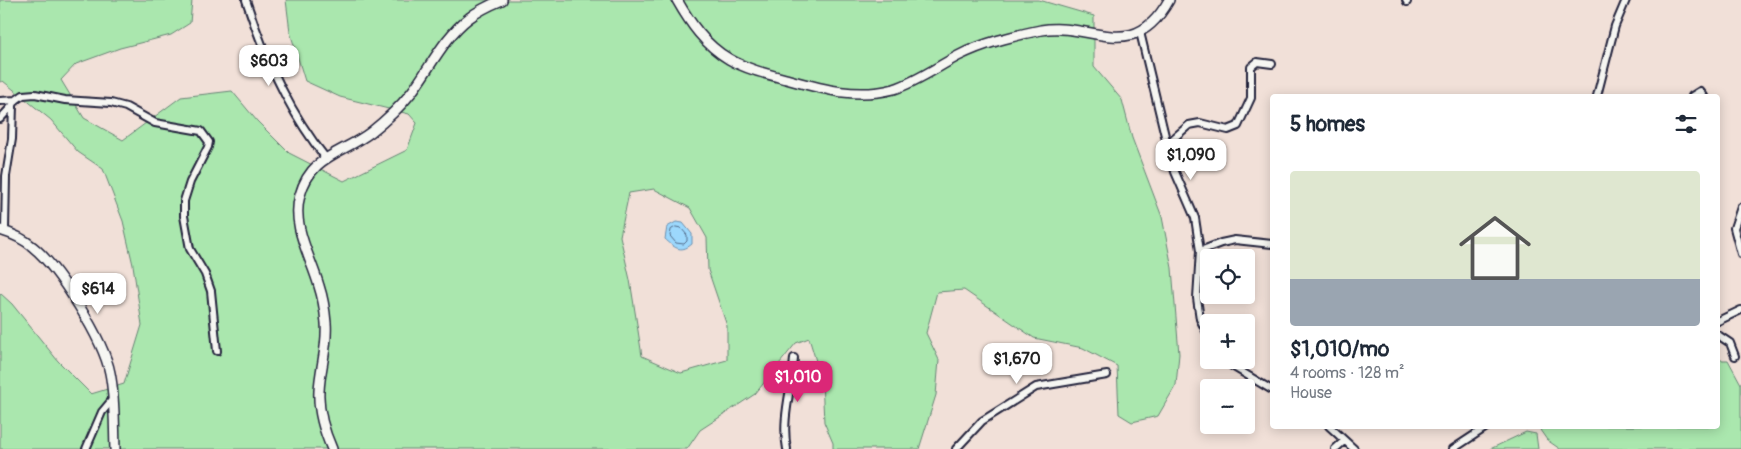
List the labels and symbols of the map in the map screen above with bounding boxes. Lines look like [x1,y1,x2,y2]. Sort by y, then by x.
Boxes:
pin: $603 [239,44,299,87]
pin: $1,090 [1150,138,1232,181]
pin: $614 [68,272,128,315]
pin: $1,670 [976,342,1058,385]
pin: $1,010 [757,360,839,403]

